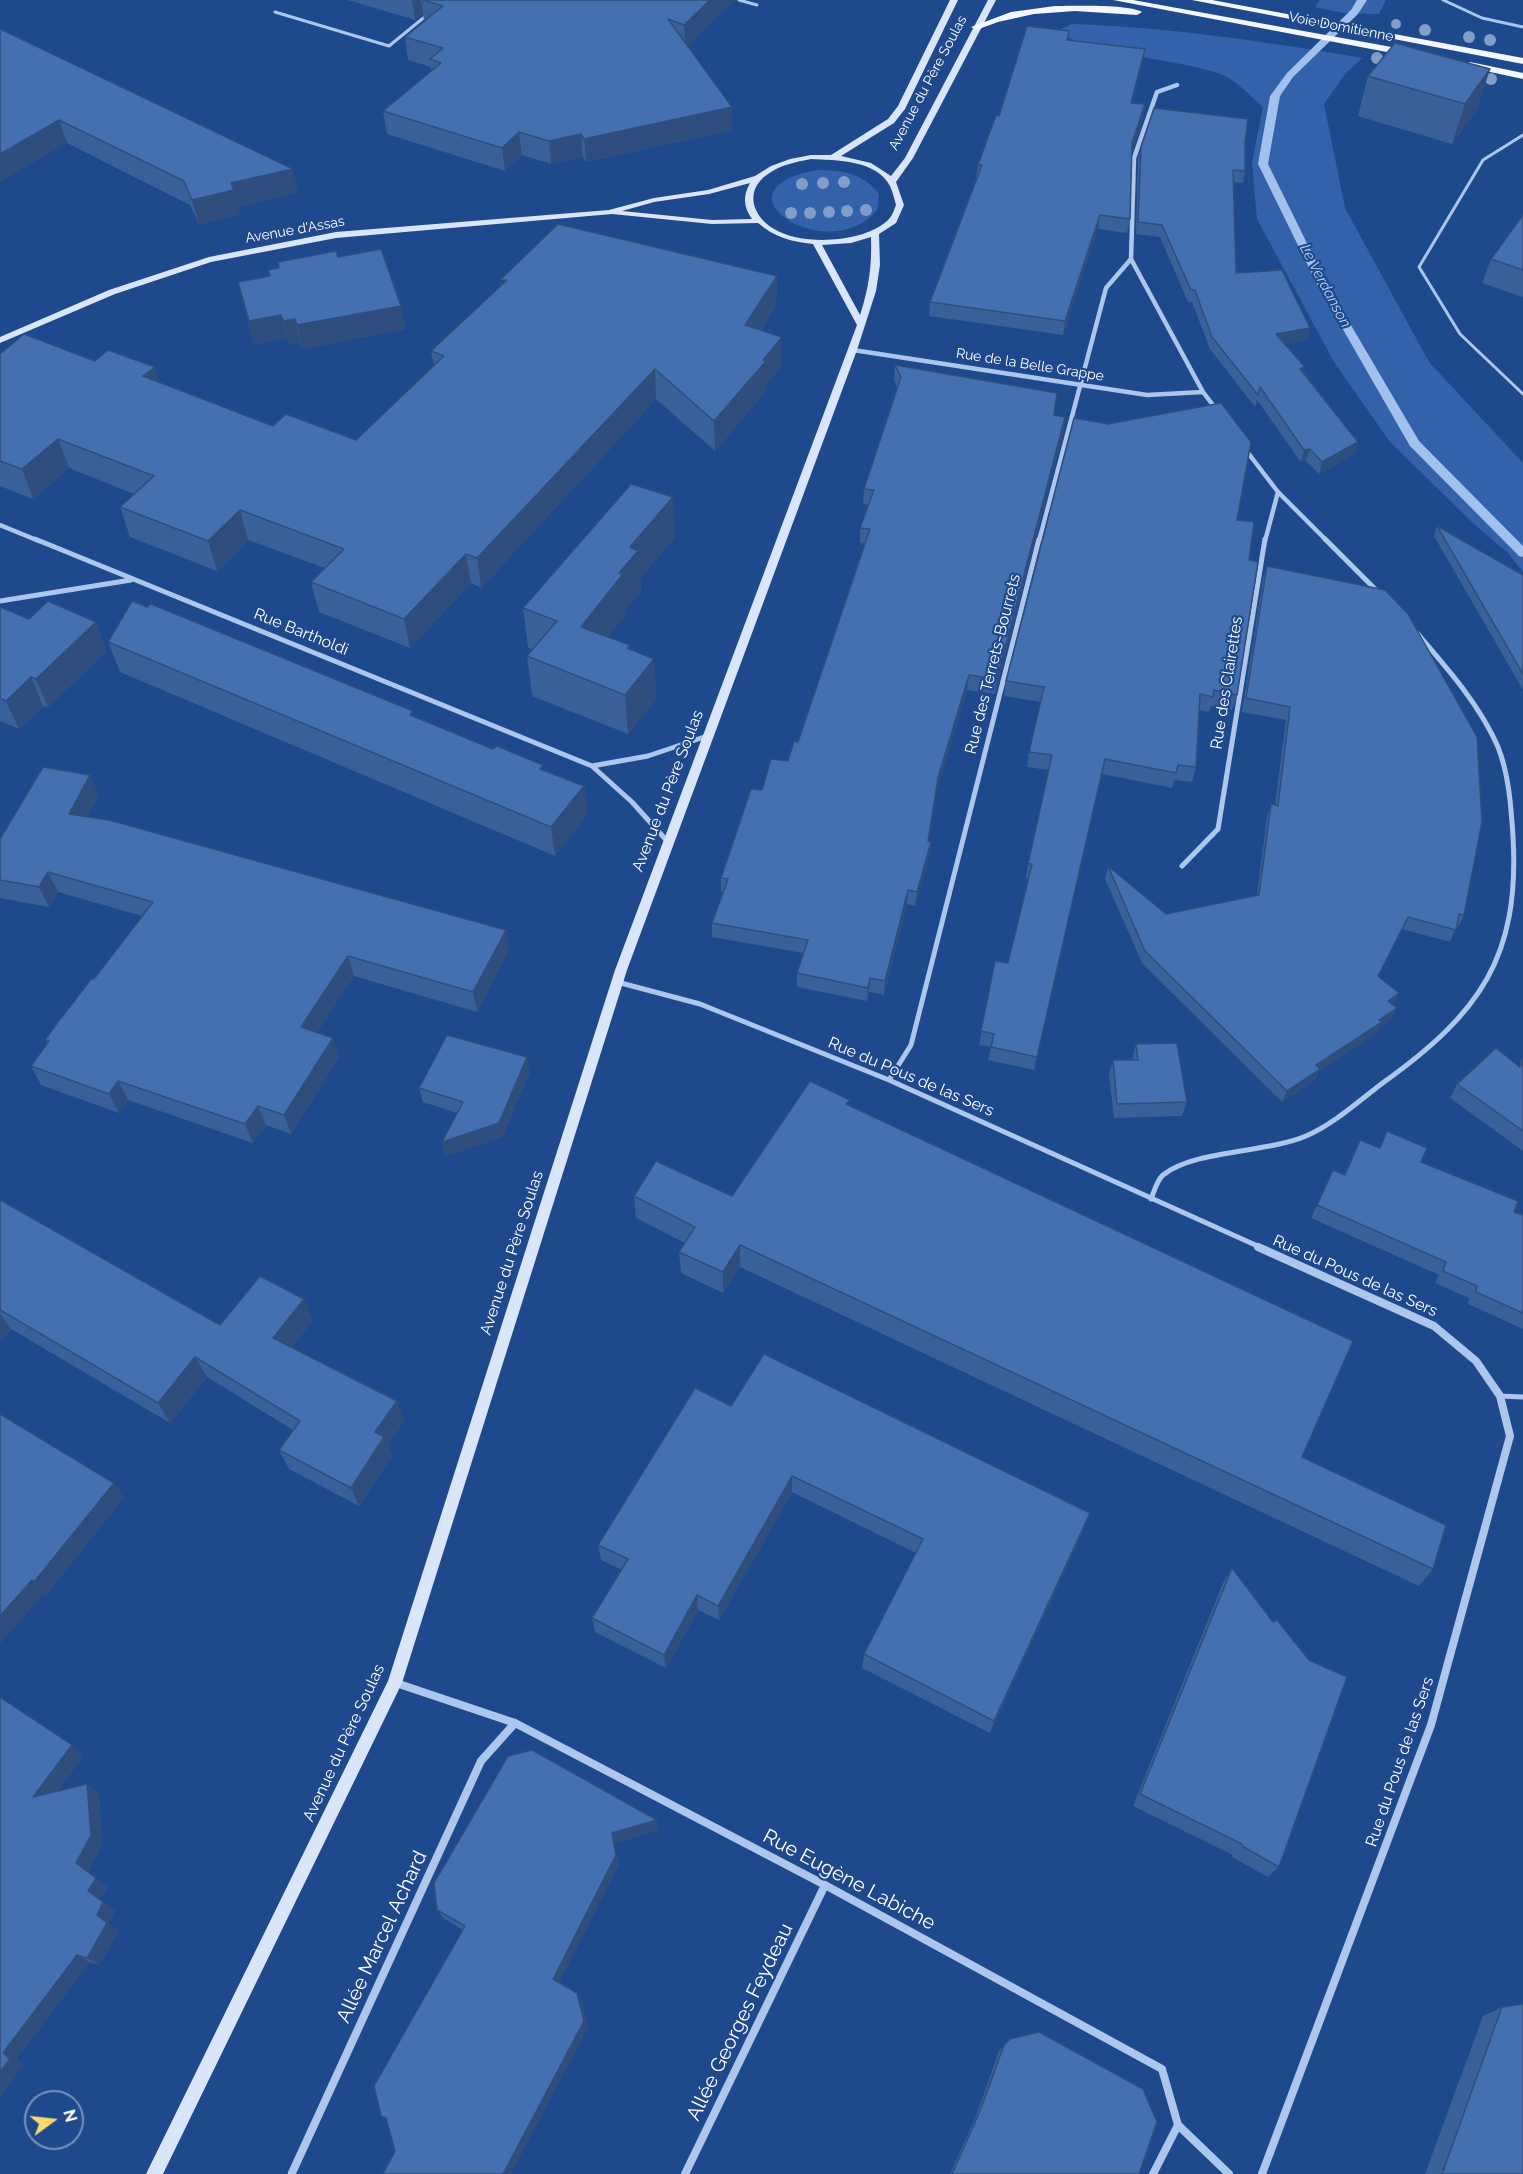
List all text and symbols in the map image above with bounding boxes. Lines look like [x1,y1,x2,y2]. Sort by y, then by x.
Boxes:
street label: Voie Domitienne [1287,9,1395,45]
street label: Avenue du Père Soulas [885,13,971,153]
street label: Avenue d'Assas [244,213,346,247]
water label: Le Verdanson [1295,241,1355,331]
street label: Rue de la Belle Grappe [955,345,1105,385]
street label: Rue des Terrets-Bourrets [961,572,1025,756]
street label: Rue Bartholdi [251,604,351,660]
street label: Rue des Clairettes [1207,615,1247,751]
street label: Avenue du Père Soulas [628,708,708,874]
street label: Rue du Pous de las Sers [825,1033,997,1121]
street label: Avenue du Père Soulas [476,1169,548,1337]
street label: Rue du Pous de las Sers [1270,1231,1440,1321]
street label: Avenue du Père Soulas [299,1661,389,1825]
street label: Rue du Pous de las Sers [1362,1675,1438,1849]
street label: Rue Eugène Labiche [759,1824,939,1936]
street label: Allée Marcel Achard [332,1847,432,2027]
street label: Allée Georges Feydeau [682,1919,798,2125]
north arrow [24,2090,84,2150]
text: N [59,2107,81,2124]

